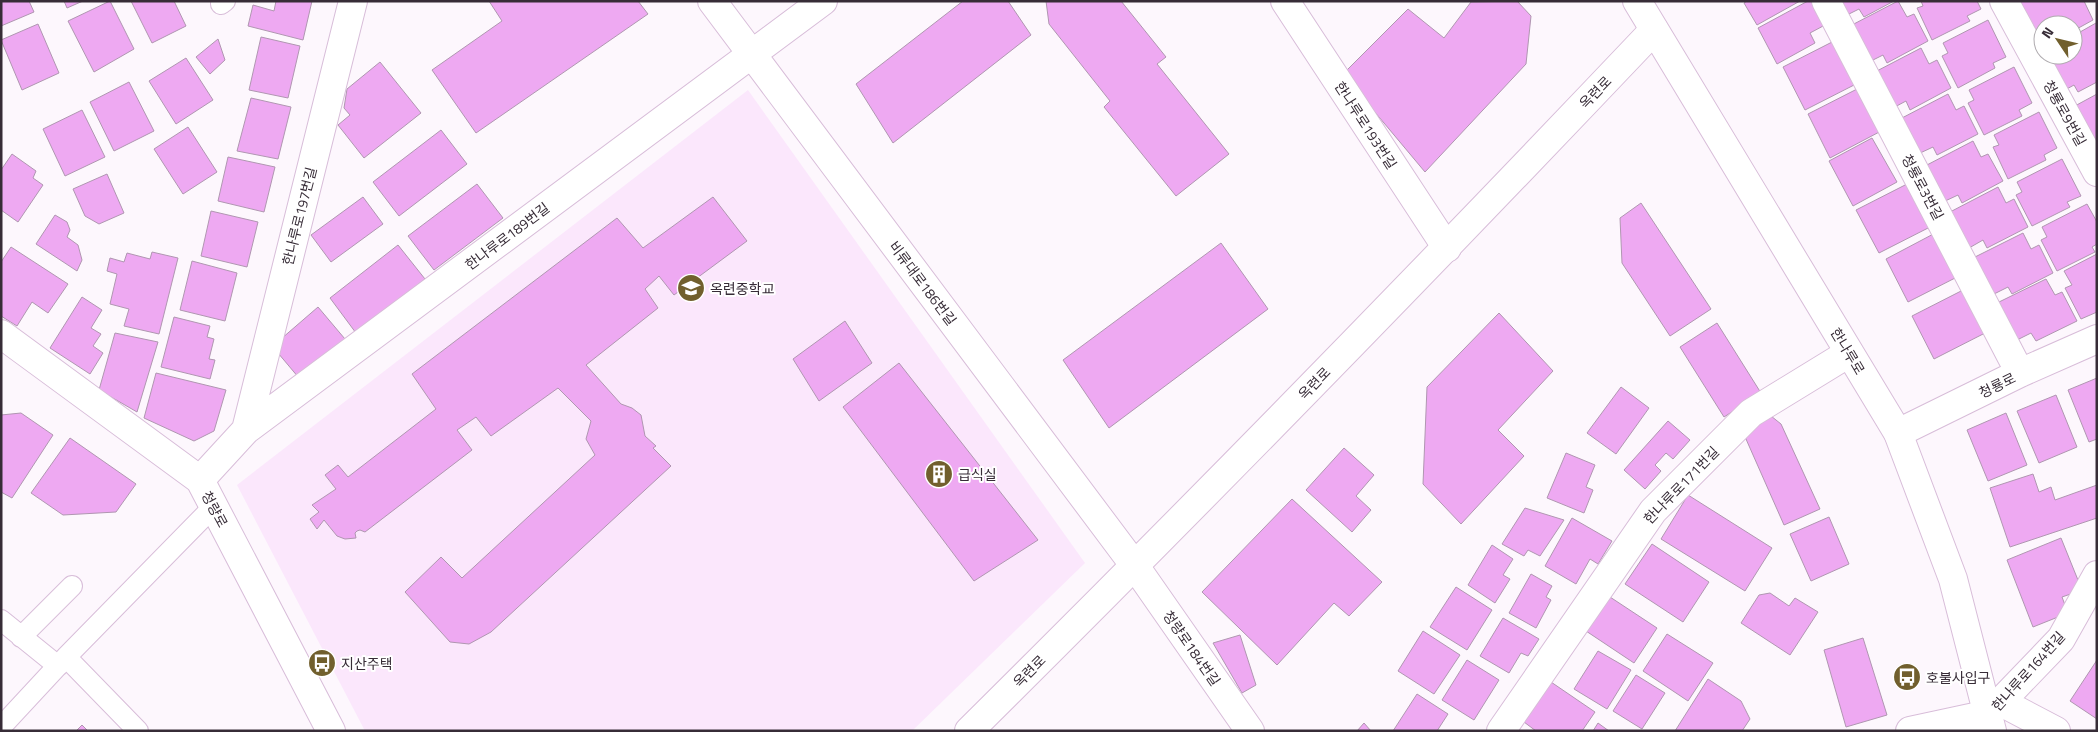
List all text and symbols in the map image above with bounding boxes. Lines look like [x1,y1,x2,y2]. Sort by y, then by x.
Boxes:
north arrow [2033,15,2083,65]
text: N [2036,22,2058,42]
street label: 옥련로 [1574,71,1616,113]
street label: 청룡로9번길 [2038,76,2092,150]
street label: 한나루로193번길 [1330,77,1402,173]
street label: 청룡로3번길 [1897,150,1949,224]
street label: 한나루로197번길 [277,165,321,267]
street label: 한나루로189번길 [460,197,554,275]
street label: 비류대로186번길 [884,236,962,330]
school or university icon: 옥련중학교 [676,273,706,303]
place label: 옥련중학교 [710,278,775,299]
street label: 한나루로 [1826,324,1870,379]
street label: 옥련로 [1293,362,1335,404]
street label: 청룡로 [1975,367,2019,403]
street label: 한나루로171번길 [1638,441,1724,529]
building icon: 급식실 [924,459,954,489]
place label: 급식실 [958,464,997,485]
street label: 청량로 [197,487,233,531]
street label: 청량로184번길 [1158,606,1226,690]
street label: 한나루로164번길 [1986,627,2070,715]
bus stop icon: 지산주택 [307,648,337,678]
street label: 옥련로 [1008,650,1050,692]
place label: 지산주택 [341,653,393,674]
bus stop icon: 호불사입구 [1892,662,1922,692]
place label: 호불사입구 [1926,667,1991,688]

